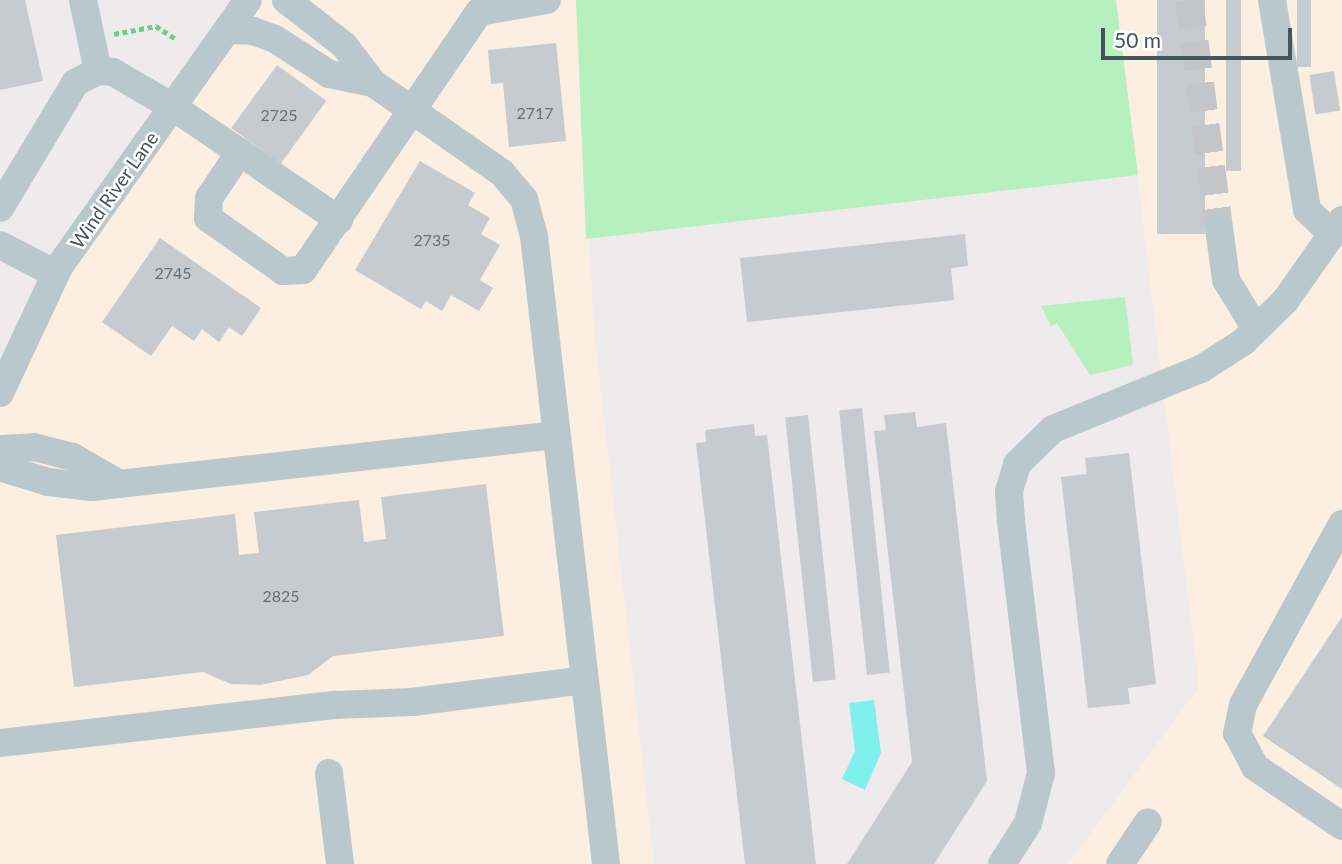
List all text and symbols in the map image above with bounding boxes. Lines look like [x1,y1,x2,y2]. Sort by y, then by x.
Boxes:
scale bar [1104,14,1295,58]
text: 50 m [1114,27,1161,52]
house number: 2717 [516,103,554,123]
house number: 2725 [260,105,298,125]
street label: Wind River Lane [65,127,163,253]
house number: 2735 [413,230,451,250]
house number: 2745 [154,263,192,283]
house number: 2825 [262,586,300,606]

